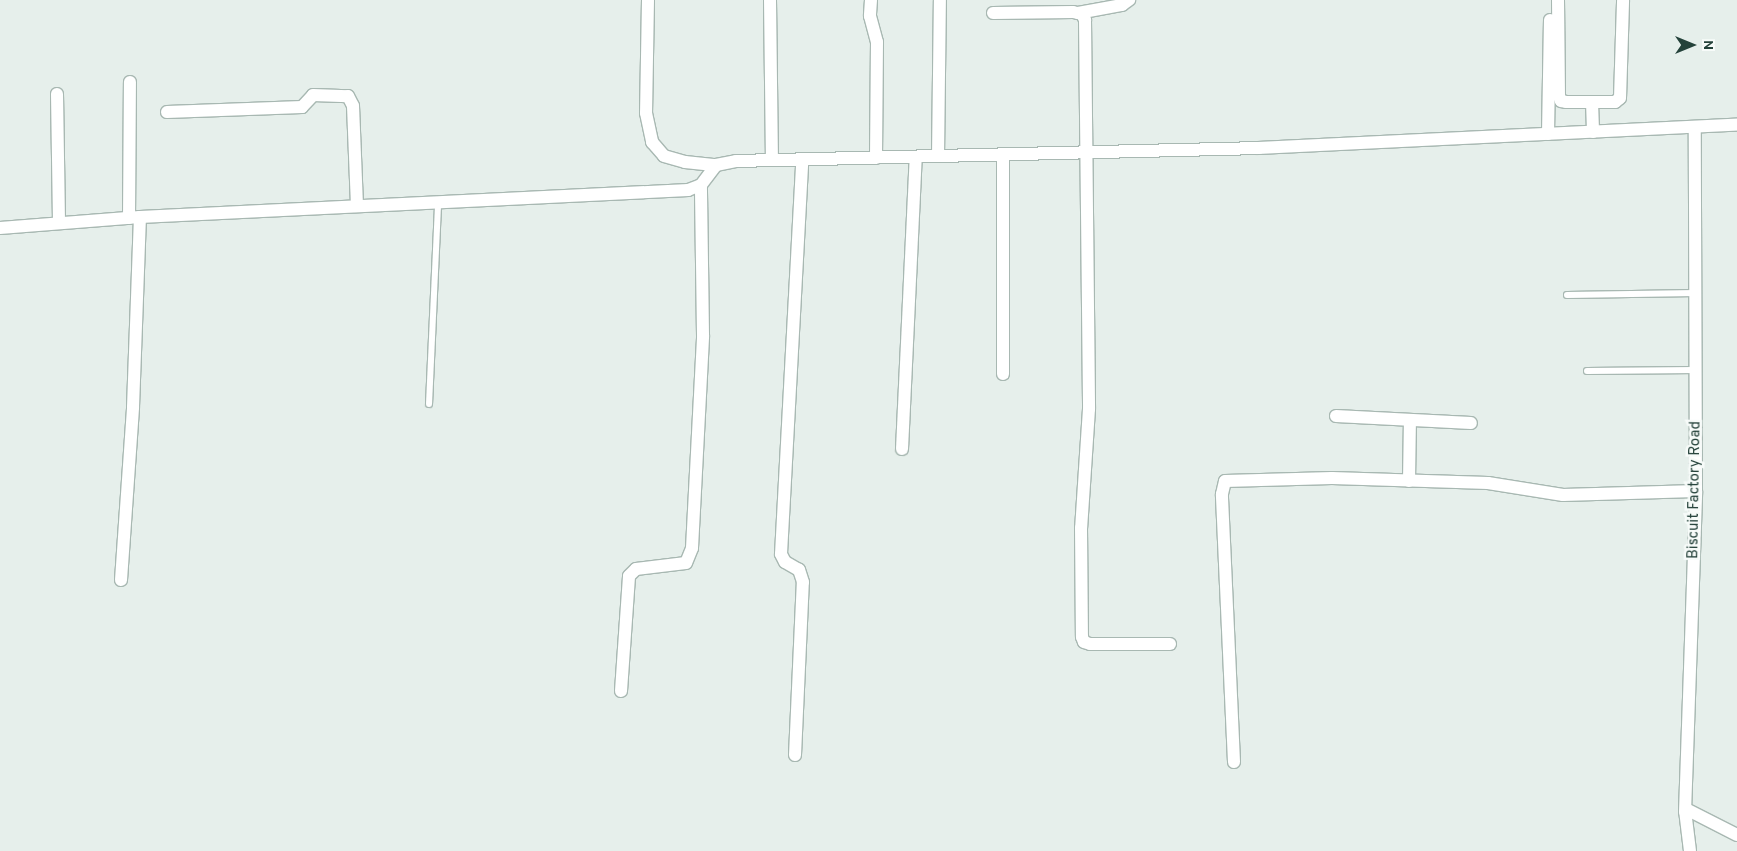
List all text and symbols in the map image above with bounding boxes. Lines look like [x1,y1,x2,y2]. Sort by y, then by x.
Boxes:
north arrow [1667,20,1717,70]
text: N [1699,40,1716,50]
street label: Biscuit Factory Road [1685,421,1705,559]

